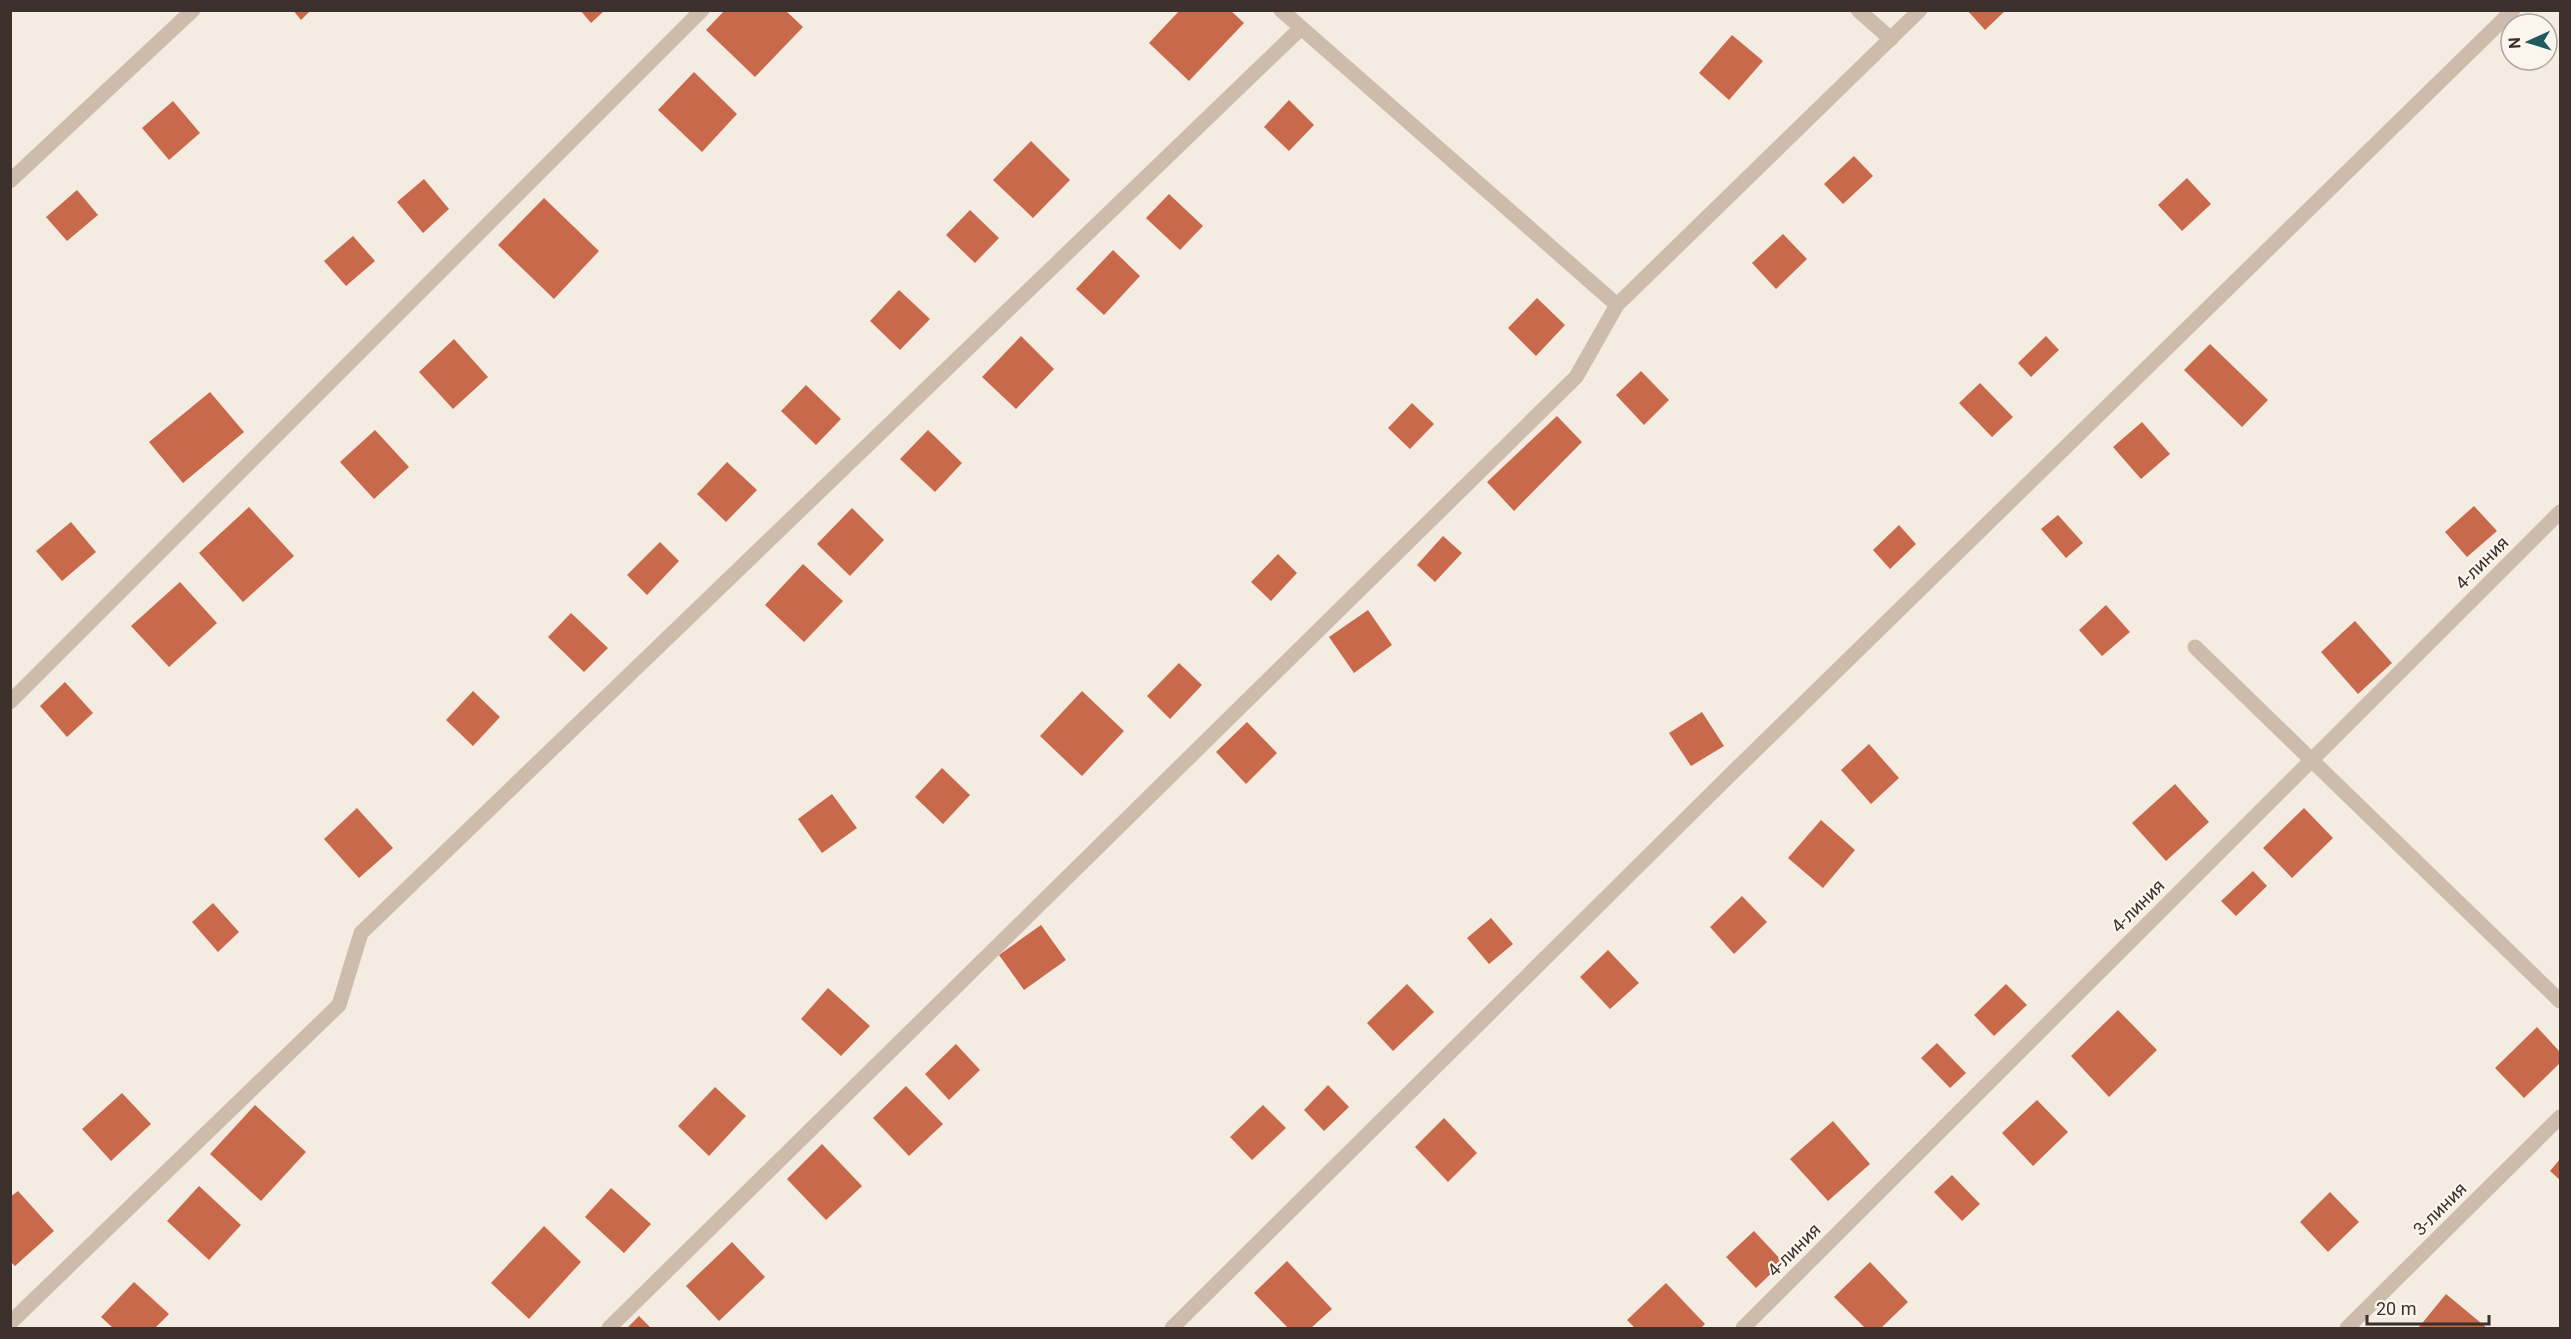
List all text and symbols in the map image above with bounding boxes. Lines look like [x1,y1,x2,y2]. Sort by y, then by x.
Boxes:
north arrow [2499,12,2559,72]
text: N [2505,37,2524,49]
street label: 4-линия [2451,532,2513,594]
street label: 4-линия [2107,875,2169,937]
street label: 3-линия [2409,1178,2471,1240]
street label: 4-линия [1763,1219,1825,1281]
scale bar [2367,1288,2488,1326]
text: 20 m [2376,1298,2416,1319]

